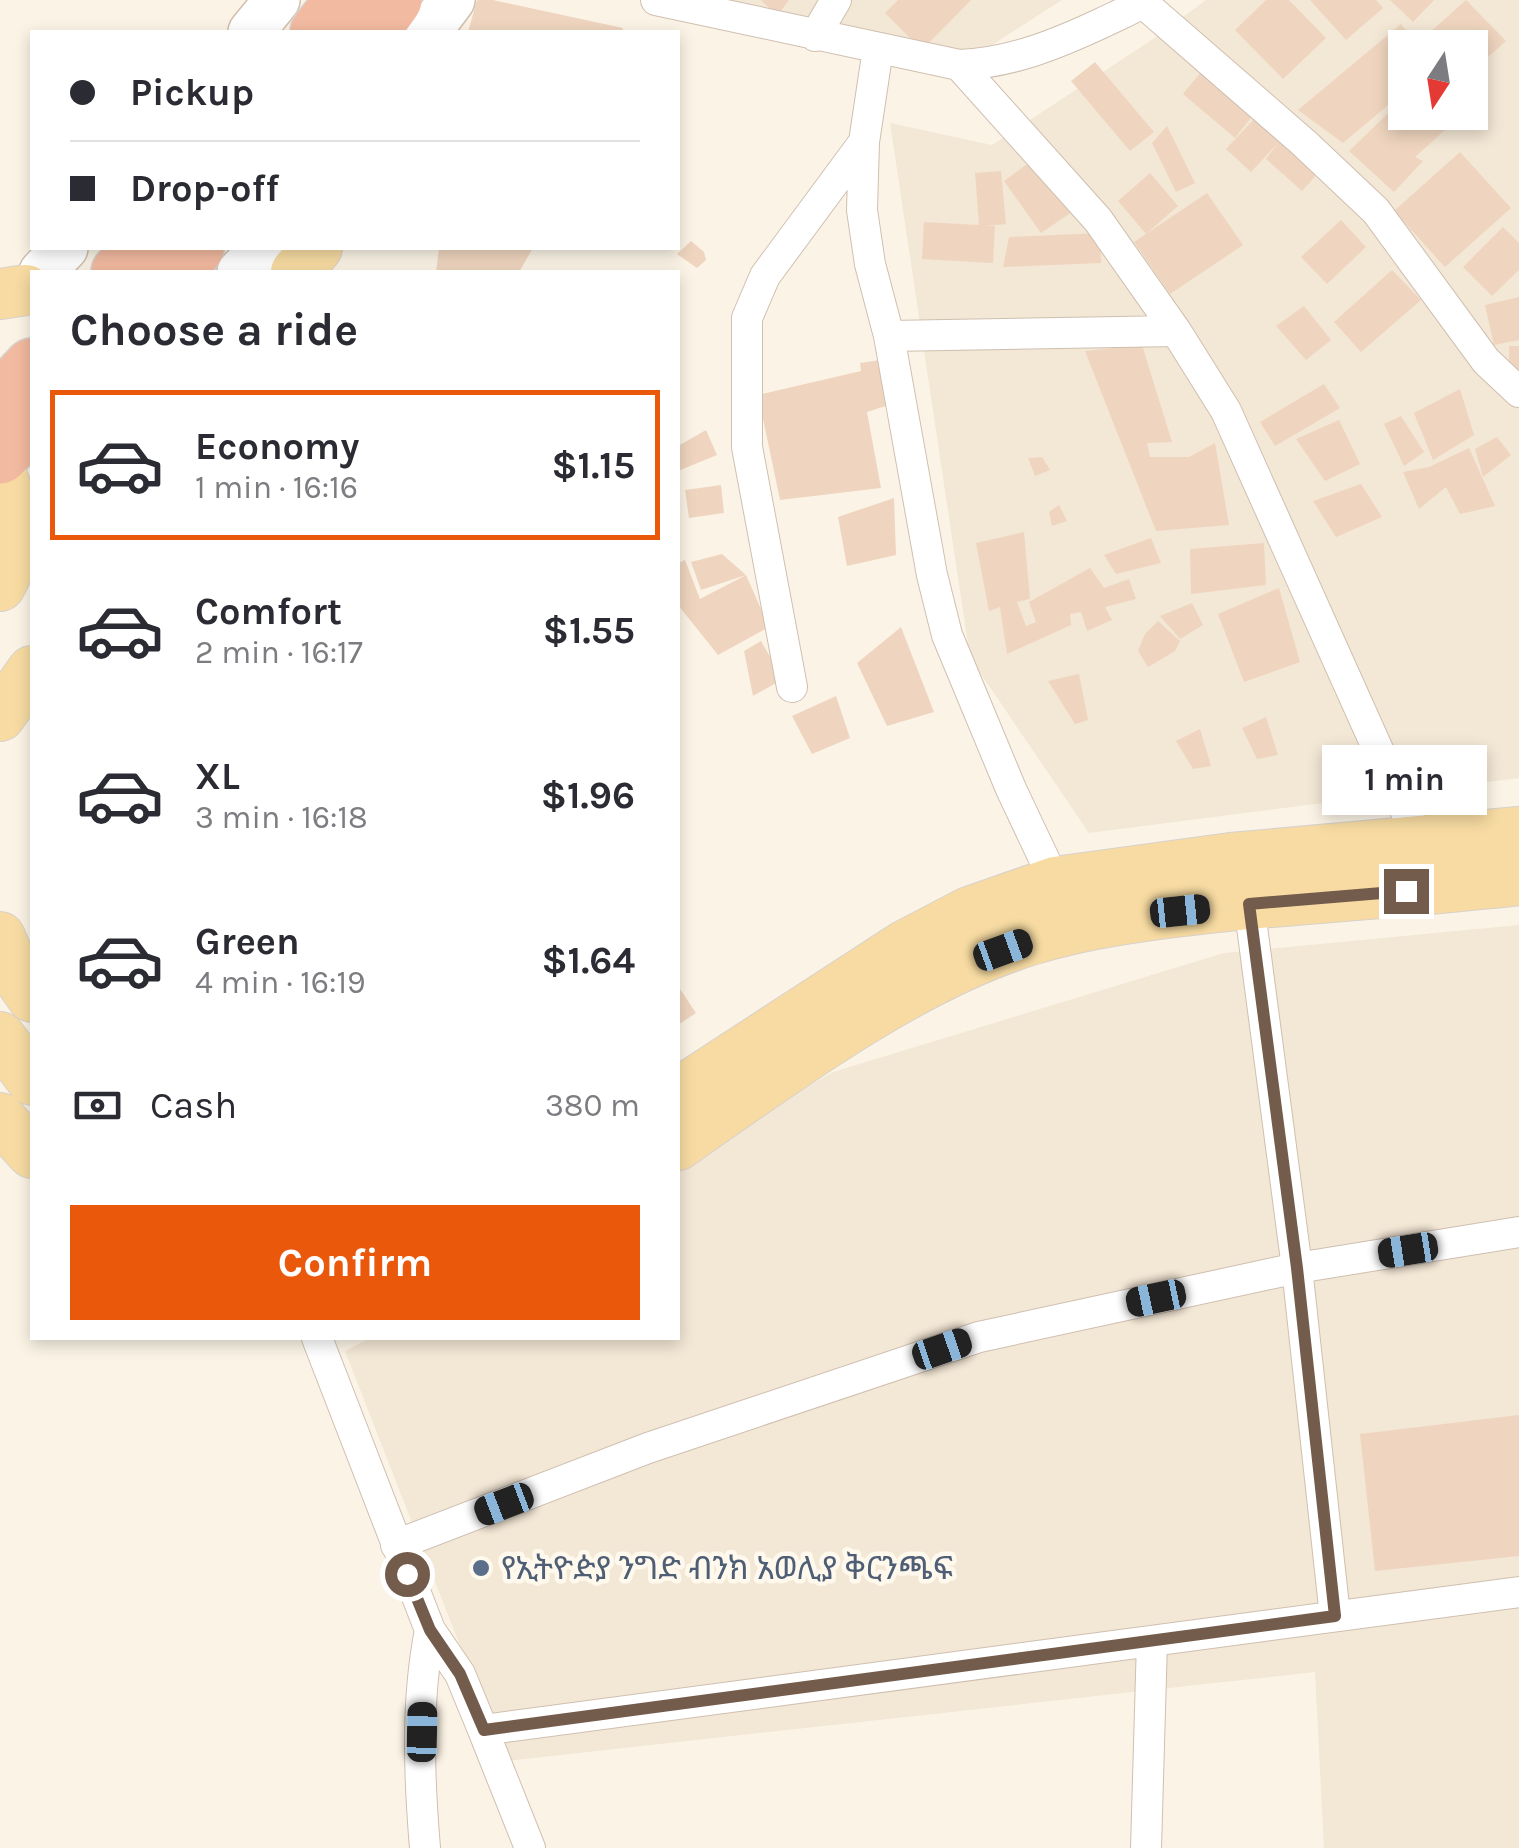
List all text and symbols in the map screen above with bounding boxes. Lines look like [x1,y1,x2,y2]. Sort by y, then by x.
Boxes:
north arrow [1388,30,1488,130]
map controls [1388,30,1488,130]
text: Pickup [130,70,254,115]
text: Drop-off [130,166,279,211]
text: Choose a ride [70,304,358,356]
icon: car [75,420,165,510]
text: Economy [195,424,359,469]
text: $1.15 [551,443,635,488]
text: 1 min · 16:16 [195,469,358,506]
icon: car [75,585,165,675]
text: Comfort [195,589,342,634]
text: $1.55 [543,608,635,653]
text: 2 min · 16:17 [195,634,363,671]
callout: 1 min [1324,746,1488,816]
icon: car [75,750,165,840]
text: XL [195,754,240,799]
text: 1 min [1364,761,1445,798]
text: $1.96 [541,773,635,818]
text: 3 min · 16:18 [195,799,368,836]
route end [1384,869,1429,914]
car [1149,893,1211,929]
icon: car [75,915,165,1005]
text: Green [195,919,300,964]
car [970,926,1036,974]
text: $1.64 [541,938,635,983]
text: 4 min · 16:19 [195,964,366,1001]
icon: cash [70,1078,125,1133]
text: Cash [150,1083,237,1128]
text: 380 m [545,1087,640,1124]
button: Confirm [70,1205,640,1320]
car [1376,1230,1440,1270]
car [1124,1277,1188,1319]
car [909,1325,975,1373]
car [471,1479,537,1529]
place label: የኢትዮዽያ ንግድ ብንክ አወሊያ ቅርንጫፍ [501,1550,953,1587]
route start [385,1552,430,1597]
marker: የኢትዮዽያ ንግድ ብንክ አወሊያ ቅርንጫፍ [470,1557,492,1579]
car [406,1702,438,1762]

